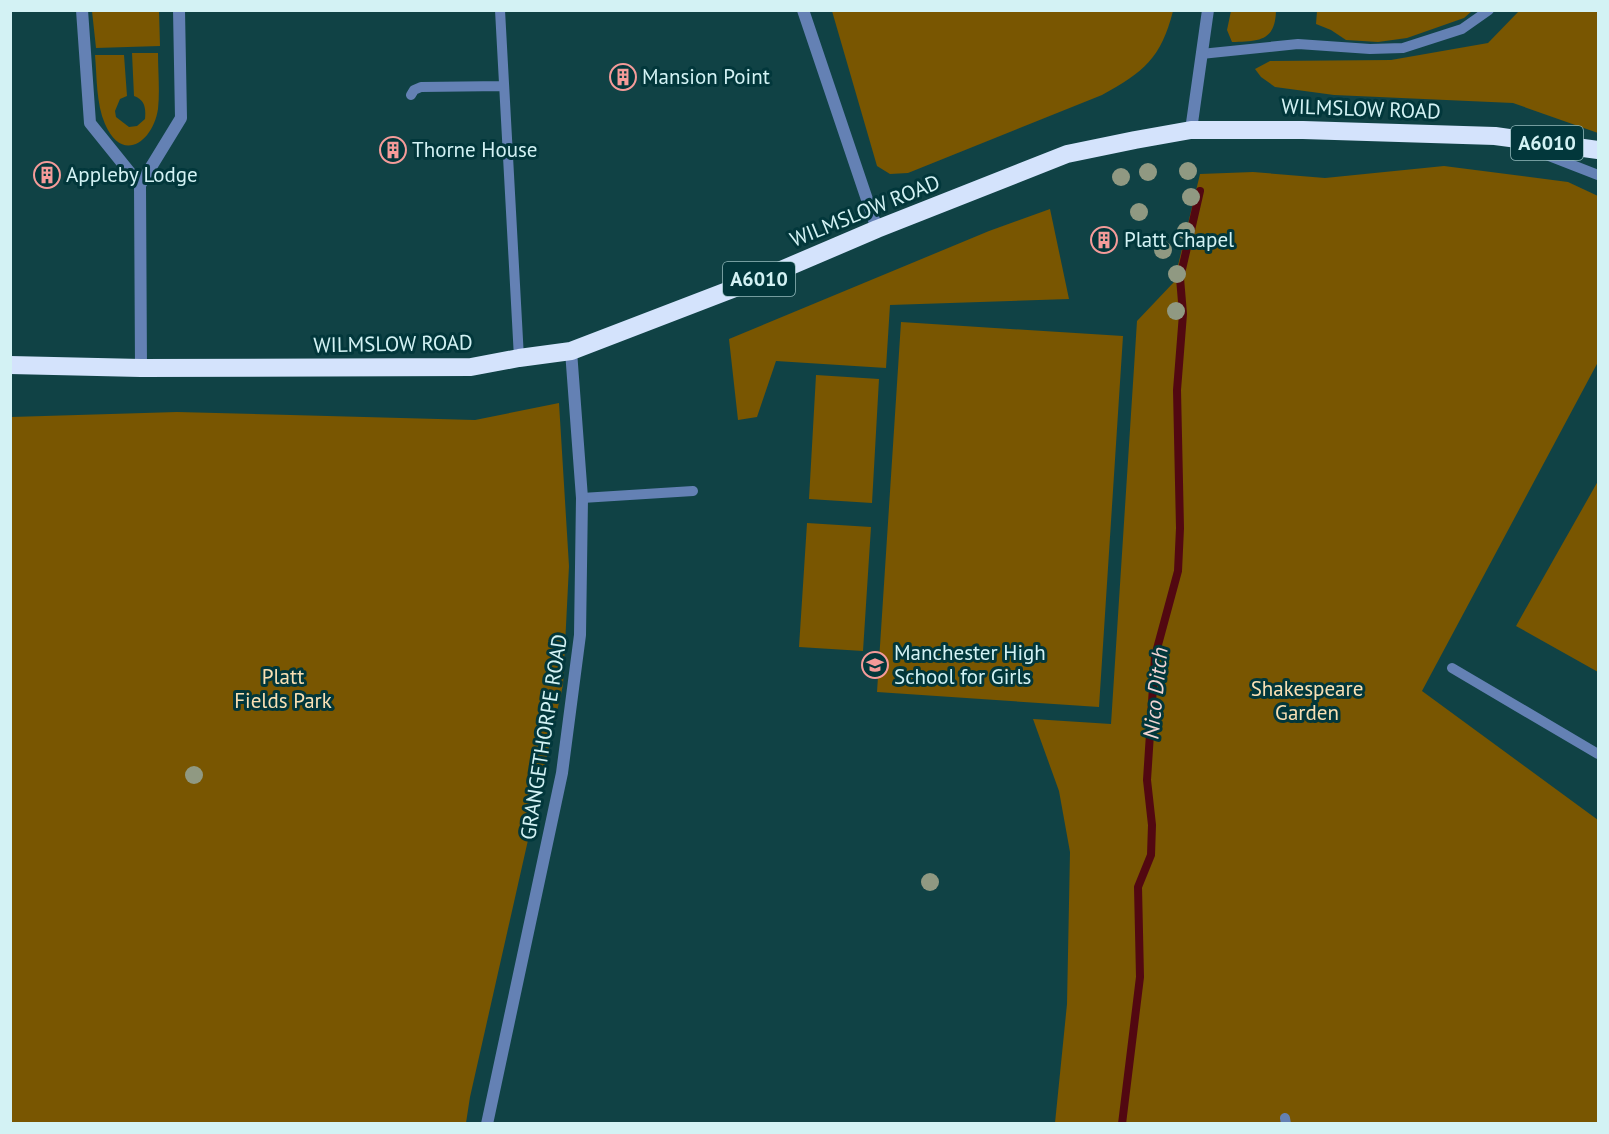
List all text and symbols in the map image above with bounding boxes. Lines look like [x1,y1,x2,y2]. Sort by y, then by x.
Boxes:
building icon: Mansion Point [608,62,638,92]
place label: Mansion Point [642,63,770,90]
street label: WILMSLOW ROAD [1281,92,1441,125]
road number: A6010 [1511,126,1583,160]
building icon: Thorne House [378,135,408,165]
place label: Thorne House [412,136,538,163]
building icon: Appleby Lodge [32,160,62,190]
place label: Appleby Lodge [66,161,198,188]
street label: WILMSLOW ROAD [786,168,944,253]
building icon: Platt Chapel [1089,225,1119,255]
place label: Platt Chapel [1124,226,1234,253]
road number: A6010 [723,262,795,296]
street label: WILMSLOW ROAD [313,329,473,358]
street label: GRANGETHORPE ROAD [514,632,573,842]
place label: Manchester High School for Girls [894,639,1046,690]
water label: Nico Ditch [1136,646,1174,740]
school or university icon: Manchester High School for Girls [860,650,890,680]
park label: Platt Fields Park [234,663,332,714]
park label: Shakespeare Garden [1251,675,1363,726]

